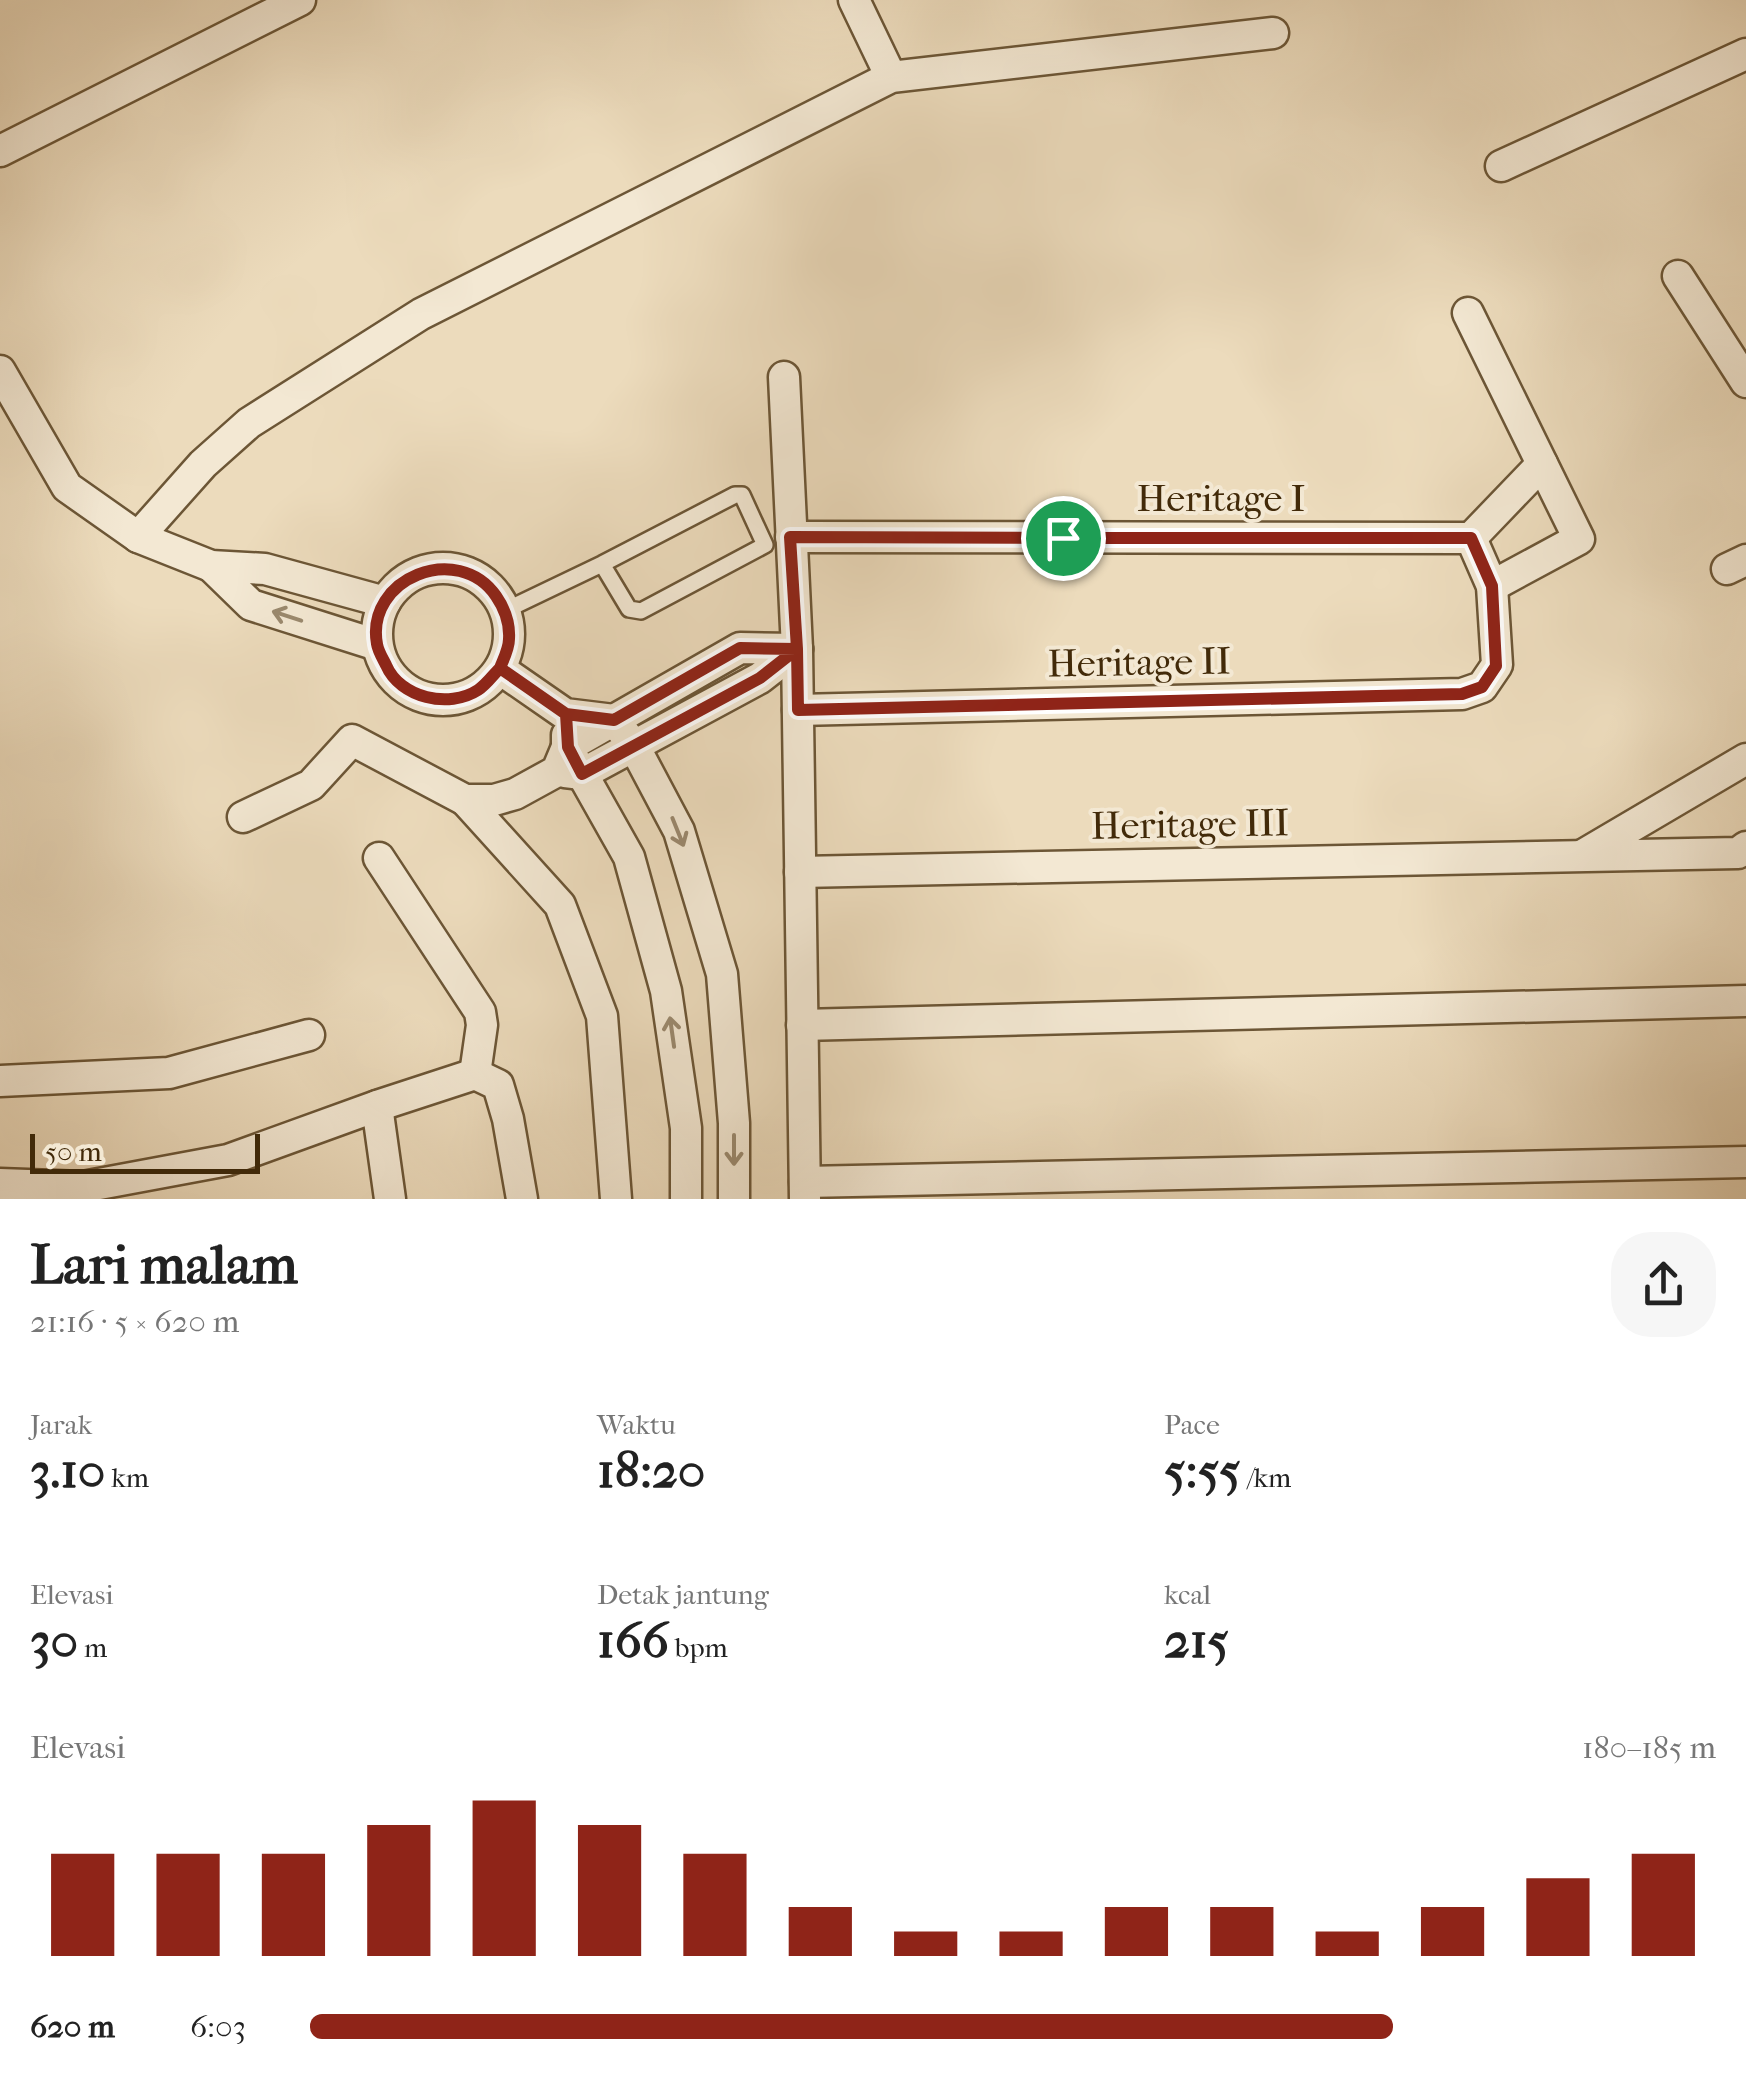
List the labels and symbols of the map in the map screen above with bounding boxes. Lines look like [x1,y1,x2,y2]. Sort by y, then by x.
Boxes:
street label: Heritage I [1137,476,1305,521]
pin [1021,496,1106,581]
one-way arrow [272,606,304,624]
street label: Heritage II [1047,638,1231,687]
street label: Heritage III [1090,800,1290,849]
one-way arrow [671,817,689,847]
one-way arrow [663,1017,681,1049]
scale bar [30,1129,260,1174]
one-way arrow [724,1134,744,1166]

